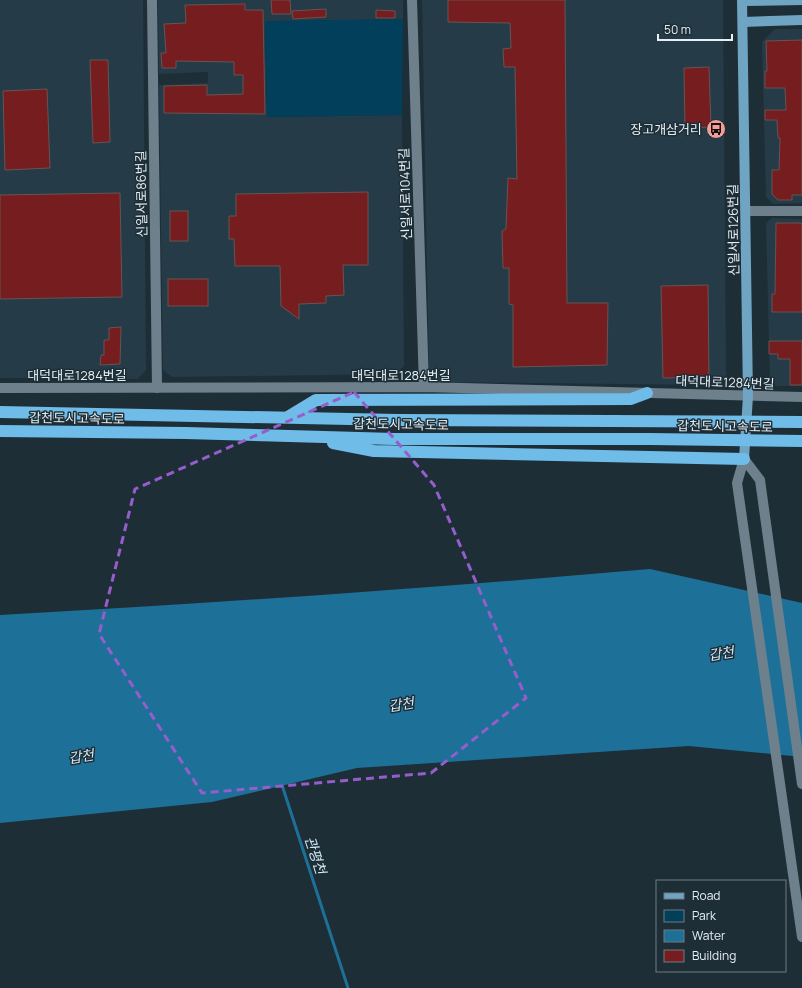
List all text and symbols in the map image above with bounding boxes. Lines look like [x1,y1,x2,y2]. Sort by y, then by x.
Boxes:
scale bar [658,16,732,42]
text: 50 m [664,21,691,38]
bus stop icon: 장고개삼거리 [705,118,727,140]
place label: 장고개삼거리 [630,120,702,138]
street label: 신일서로104번길 [394,147,416,241]
street label: 신일서로86번길 [131,150,151,238]
street label: 신일서로126번길 [723,184,743,276]
street label: 대덕대로1284번길 [27,366,127,384]
street label: 대덕대로1284번길 [351,366,451,384]
street label: 대덕대로1284번길 [675,371,775,393]
street label: 갑천도시고속도로 [29,408,125,428]
street label: 갑천도시고속도로 [353,414,449,434]
street label: 갑천도시고속도로 [677,416,773,436]
water label: 갑천 [707,641,736,664]
water label: 갑천 [387,692,416,715]
water label: 갑천 [67,744,96,767]
water label: 관평천 [301,834,331,877]
legend [656,880,786,972]
text: Road [692,887,720,904]
text: Park [692,907,717,924]
text: Water [692,927,726,944]
text: Building [692,947,736,964]

